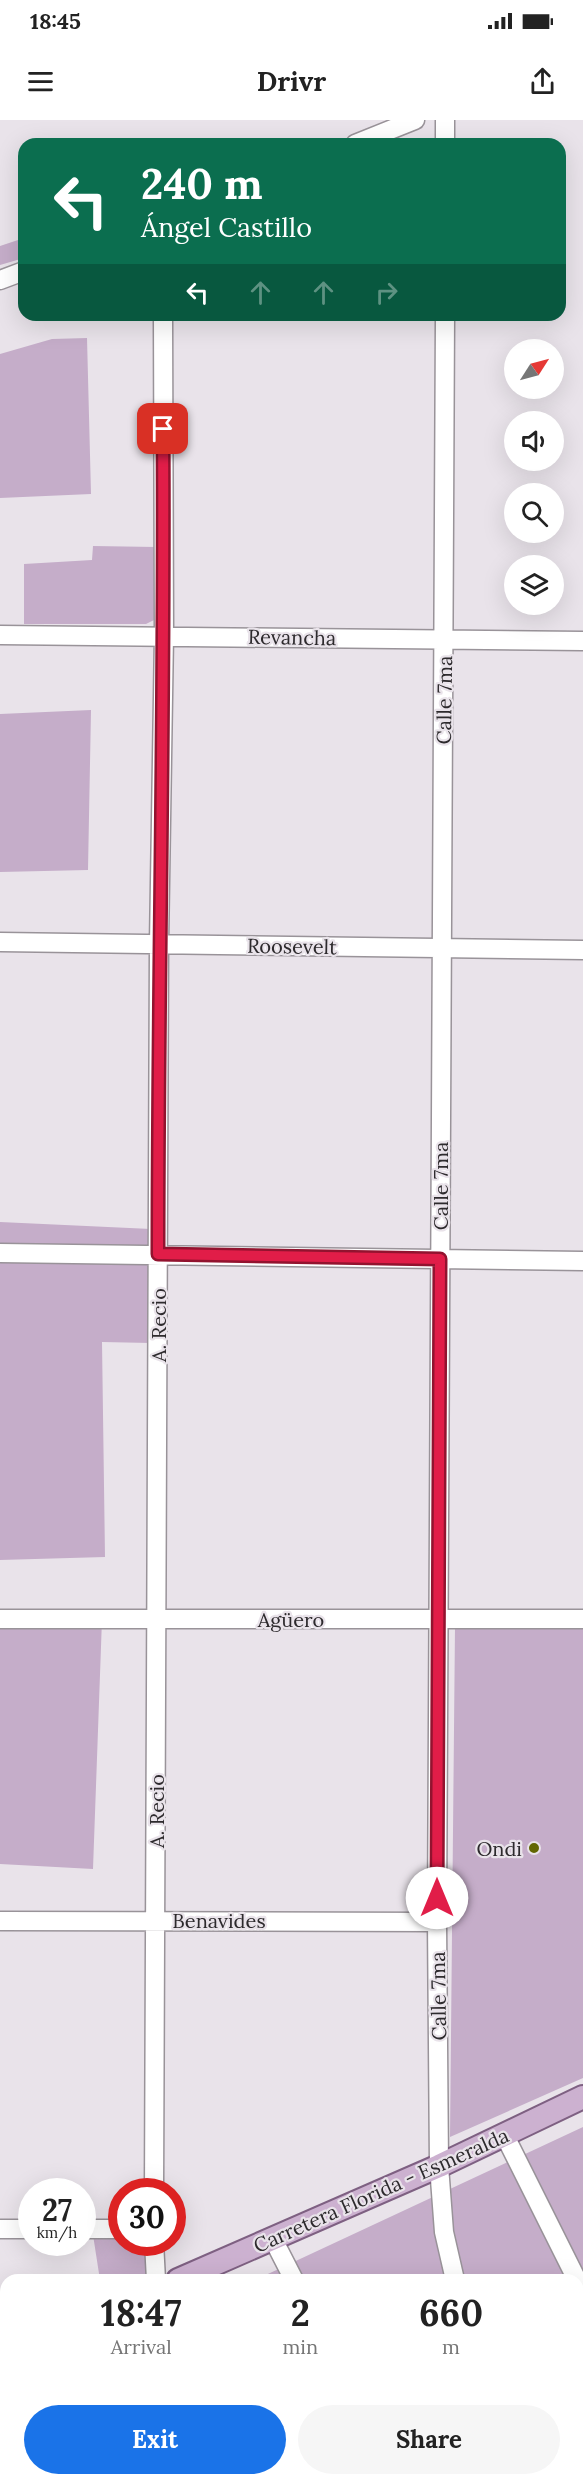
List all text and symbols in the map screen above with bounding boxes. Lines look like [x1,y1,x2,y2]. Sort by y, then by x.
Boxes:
text: 18:45 [30,7,81,35]
text: Drivr [257,64,326,98]
icon: menu [24,65,57,98]
icon: share [526,65,559,98]
text: 240 m [141,157,263,211]
icon: left [42,162,120,240]
text: Ángel Castillo [141,210,312,244]
icon: left [181,276,214,309]
icon: ahead [244,276,277,309]
icon: ahead [307,276,340,309]
icon: right [370,276,403,309]
north arrow [504,339,564,399]
map controls [504,339,564,615]
pin [137,403,188,454]
button: sound [504,411,564,471]
icon: arrive [146,412,179,445]
button: search [504,483,564,543]
button: layers [504,555,564,615]
street label: Revancha [248,624,336,650]
street label: Calle 7ma [431,655,457,745]
street label: Roosevelt [247,933,337,959]
street label: Calle 7ma [428,1142,453,1230]
street label: A. Recio [146,1288,171,1363]
street label: Agüero [257,1607,324,1632]
street label: A. Recio [144,1774,169,1849]
place label: Ondi [476,1836,522,1861]
marker: Ondi [527,1841,541,1855]
position arrow [405,1866,469,1930]
street label: Benavides [172,1908,266,1933]
street label: Calle 7ma [425,1951,451,2041]
street label: Carretera Florida - Esmeralda [249,2122,513,2258]
speed limit sign: 30 [108,2178,186,2256]
text: 27 [42,2191,72,2229]
text: km/h [37,2223,77,2242]
text: 18:47 [101,2290,182,2336]
text: 2 [291,2290,310,2336]
text: 660 [419,2290,483,2336]
text: Arrival [111,2334,172,2359]
text: min [282,2334,318,2359]
text: m [442,2334,460,2359]
button: Exit [24,2405,286,2474]
button: Share [298,2405,560,2474]

